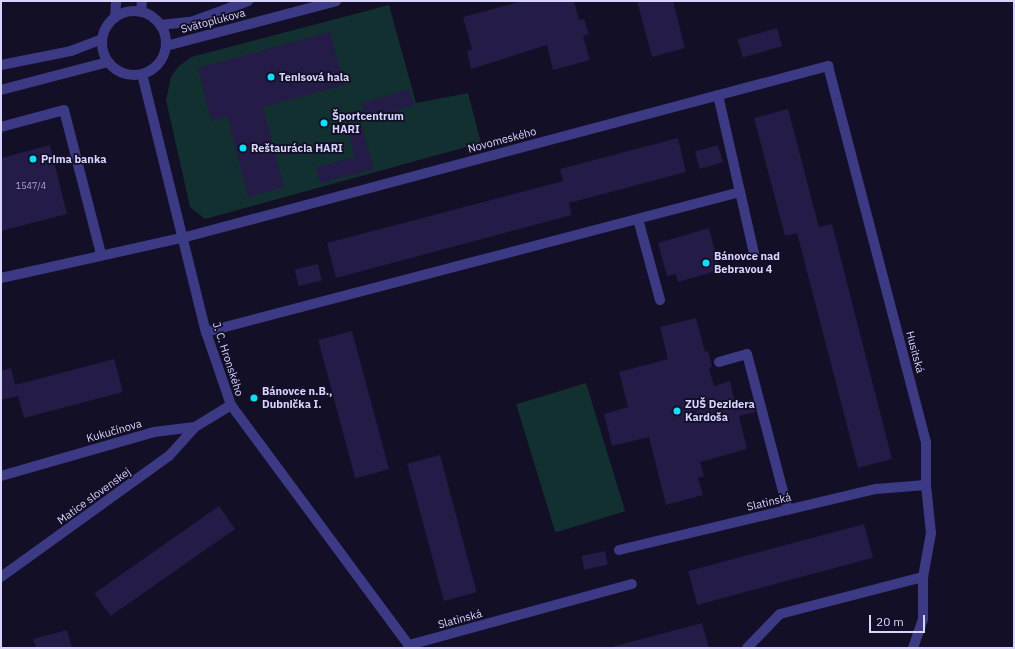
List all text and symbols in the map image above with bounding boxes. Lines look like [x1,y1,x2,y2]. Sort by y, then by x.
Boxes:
street label: Svätoplukova [179,6,247,36]
place label: Tenisová hala [279,70,349,84]
marker: Tenisová hala [266,72,276,82]
place label: Športcentrum HARI [332,110,404,136]
marker: Športcentrum HARI [319,118,329,128]
street label: Novomeského [466,125,538,155]
place label: Reštaurácia HARI [251,141,343,155]
marker: Reštaurácia HARI [238,143,248,153]
place label: Prima banka [41,152,106,166]
marker: Prima banka [28,154,38,164]
house number: 1547/4 [16,181,46,191]
place label: Bánovce nad Bebravou 4 [714,250,780,276]
marker: Bánovce nad Bebravou 4 [701,258,711,268]
street label: J. C. Hronského [210,320,246,398]
street label: Husitská [903,330,927,374]
place label: Bánovce n.B., Dubnička I. [262,385,332,411]
marker: Bánovce n.B., Dubnička I. [249,393,259,403]
place label: ZUŠ Dezidera Kardoša [685,398,755,424]
marker: ZUŠ Dezidera Kardoša [672,406,682,416]
street label: Kukučínova [85,417,143,445]
street label: Matice slovenskej [55,465,133,527]
street label: Slatinská [746,490,792,514]
street label: Slatinská [437,607,483,631]
scale bar [871,607,927,633]
text: 20 m [876,614,904,629]

